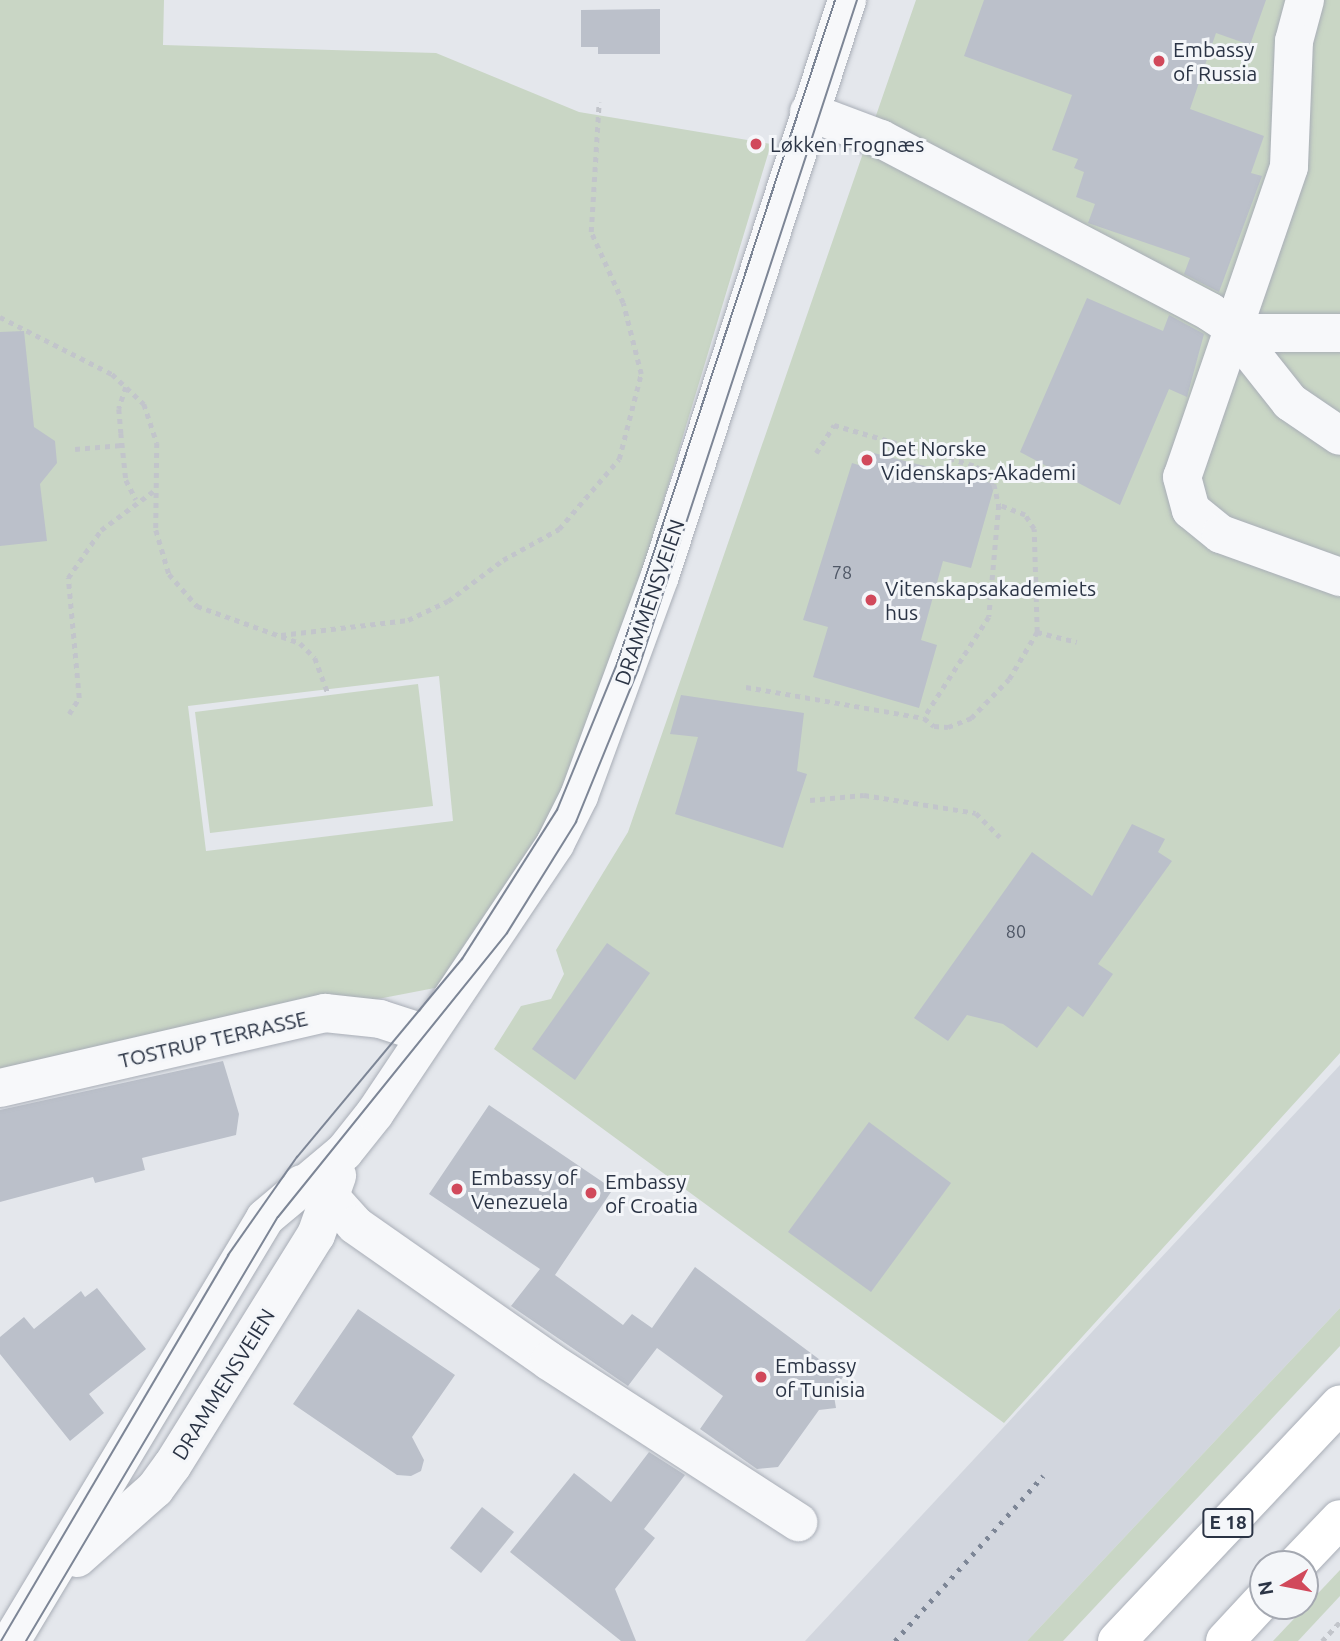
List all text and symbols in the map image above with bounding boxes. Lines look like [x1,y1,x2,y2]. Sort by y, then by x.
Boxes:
place label: Embassy of Russia [1173,36,1257,86]
marker: Embassy of Russia [1151,53,1167,69]
place label: Løkken Frognæs [770,131,924,157]
marker: Løkken Frognæs [748,136,764,152]
place label: Det Norske Videnskaps-Akademi [881,435,1076,485]
marker: Det Norske Videnskaps-Akademi [859,452,875,468]
street label: DRAMMENSVEIEN [609,516,689,688]
house number: 78 [832,561,852,583]
place label: Vitenskapsakademiets hus [885,575,1096,625]
marker: Vitenskapsakademiets hus [863,592,879,608]
house number: 80 [1006,920,1026,942]
street label: TOSTRUP TERRASSE [116,1005,310,1073]
place label: Embassy of Venezuela [471,1164,577,1214]
place label: Embassy of Croatia [605,1168,698,1218]
marker: Embassy of Venezuela [449,1181,465,1197]
marker: Embassy of Croatia [583,1185,599,1201]
street label: DRAMMENSVEIEN [166,1304,280,1464]
place label: Embassy of Tunisia [775,1352,865,1402]
marker: Embassy of Tunisia [753,1369,769,1385]
road number: E 18 [1202,1508,1254,1539]
north arrow [1249,1550,1319,1620]
text: N [1253,1579,1277,1597]

